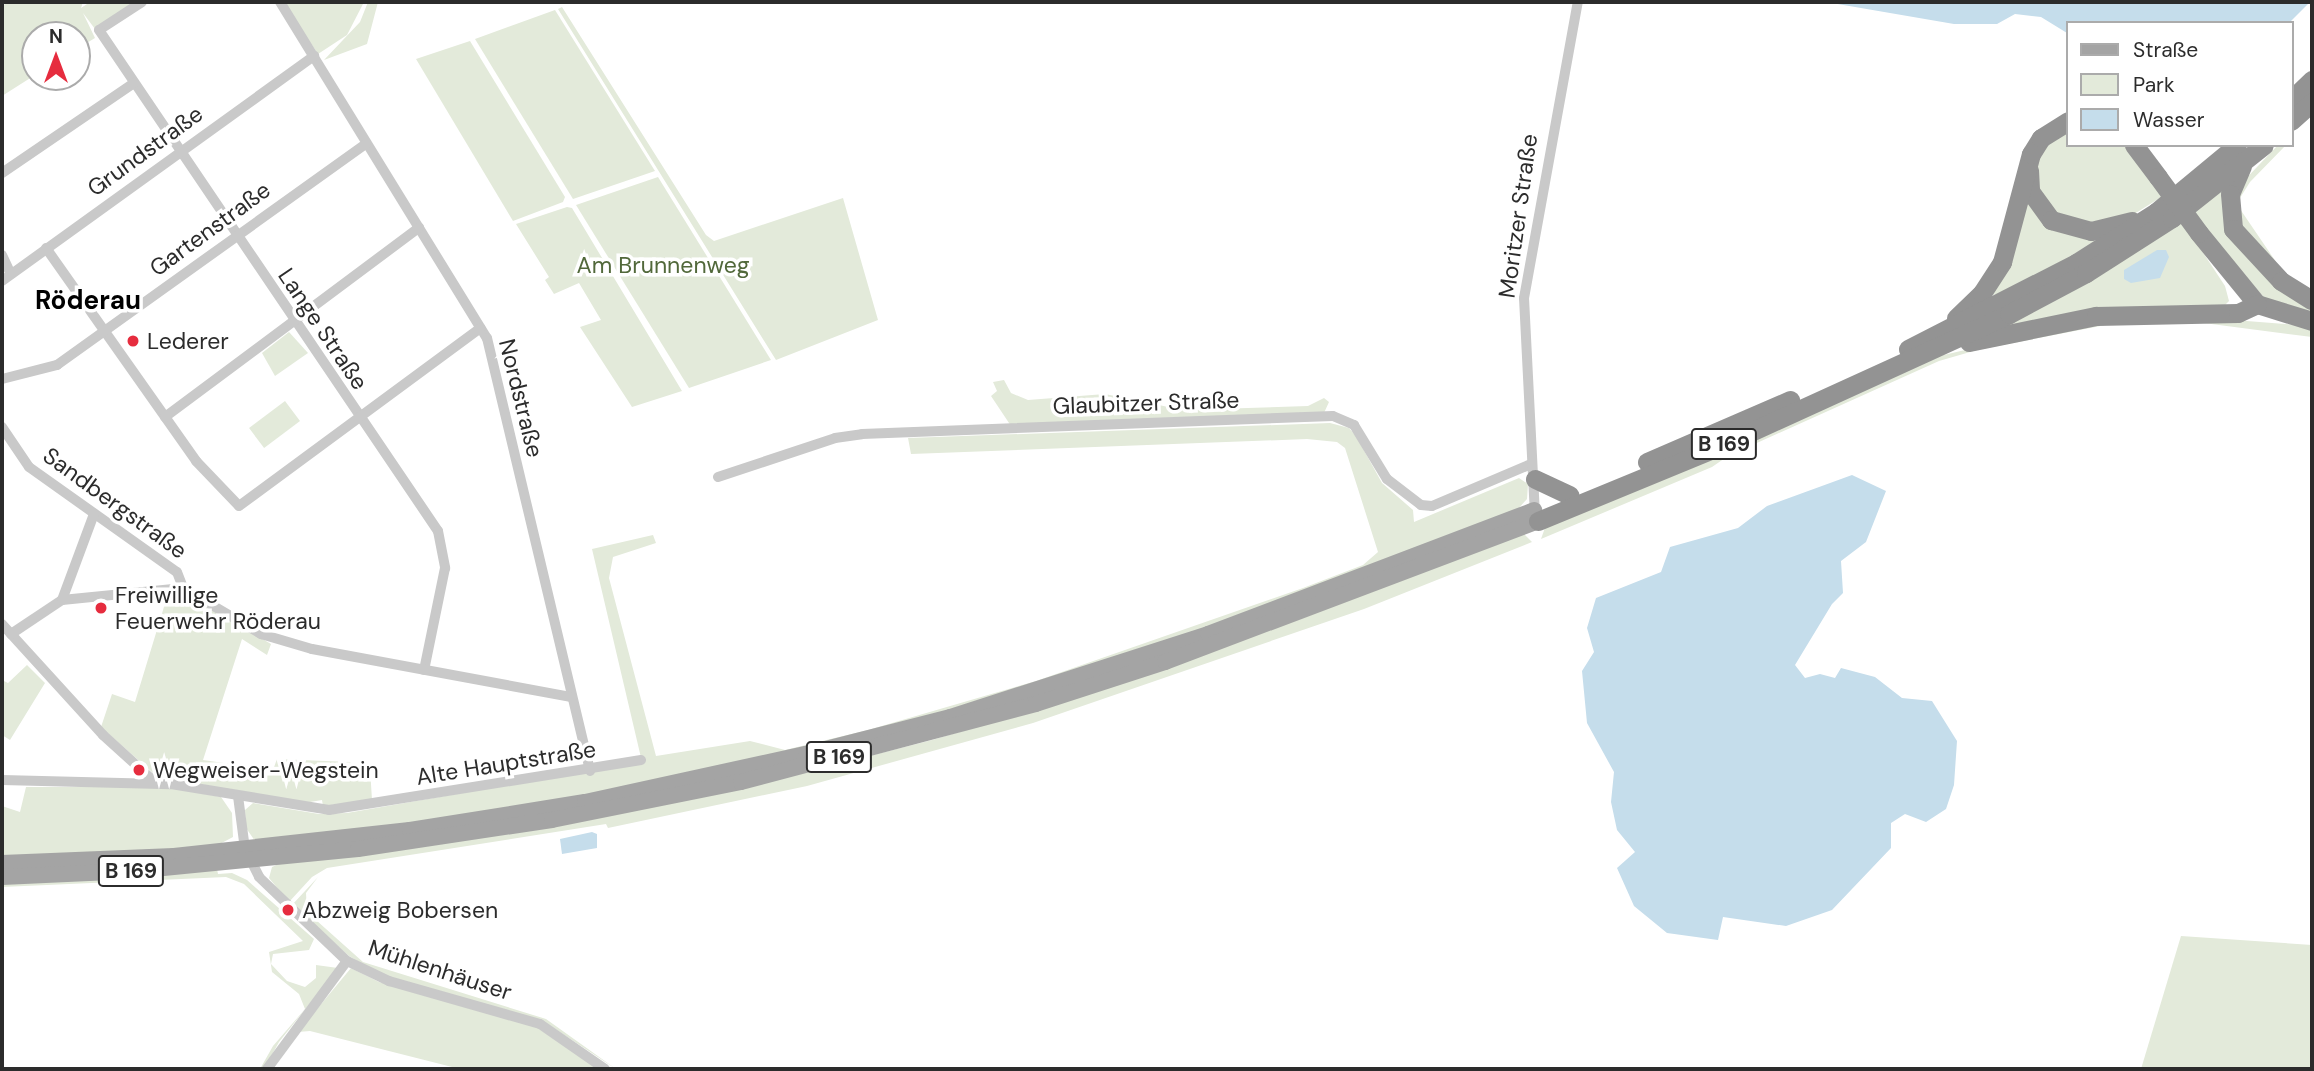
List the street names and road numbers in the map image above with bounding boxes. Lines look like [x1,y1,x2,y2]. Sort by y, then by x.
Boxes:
street label: Grundstraße [82,100,208,202]
street label: Moritzer Straße [1493,132,1543,300]
street label: Gartenstraße [144,176,276,282]
street label: Lange Straße [272,263,374,395]
street label: Nordstraße [493,336,549,460]
street label: Glaubitzer Straße [1052,386,1240,420]
road number: B 169 [1691,426,1757,462]
street label: Sandbergstraße [38,442,192,564]
street label: Alte Hauptstraße [414,735,598,791]
road number: B 169 [806,740,872,774]
road number: B 169 [98,854,164,888]
street label: Mühlenhäuser [365,934,515,1006]

